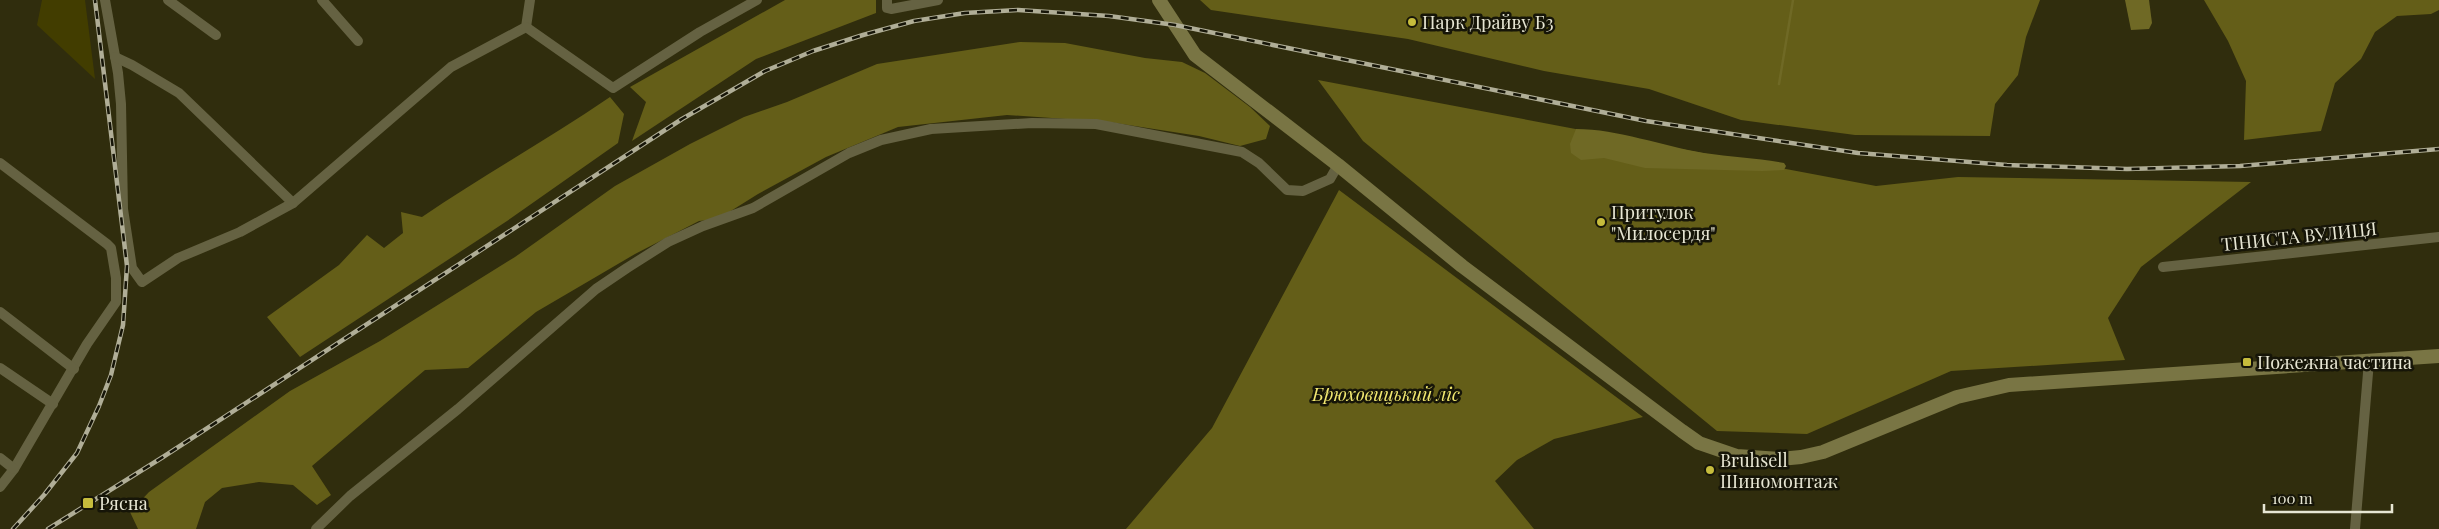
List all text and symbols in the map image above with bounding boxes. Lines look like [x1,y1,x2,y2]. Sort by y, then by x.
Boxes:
place label: Парк Драйву Б3 [1422,10,1554,34]
marker: Парк Драйву Б3 [1406,16,1418,28]
place label: Притулок "Милосердя" [1611,200,1716,245]
marker: Притулок "Милосердя" [1595,216,1607,228]
street label: ТІНИСТА ВУЛИЦЯ [2220,216,2378,256]
place label: Пожежна частина [2257,350,2412,374]
marker: Пожежна частина [2241,356,2253,368]
park label: Брюховицький ліс [1311,382,1460,406]
place label: Bruhsell Шиномонтаж [1720,448,1838,493]
marker: Bruhsell Шиномонтаж [1704,464,1716,476]
scale bar [2264,482,2392,514]
text: 100 m [2272,488,2313,508]
place label: Рясна [99,491,148,515]
marker: Рясна [81,496,95,510]

